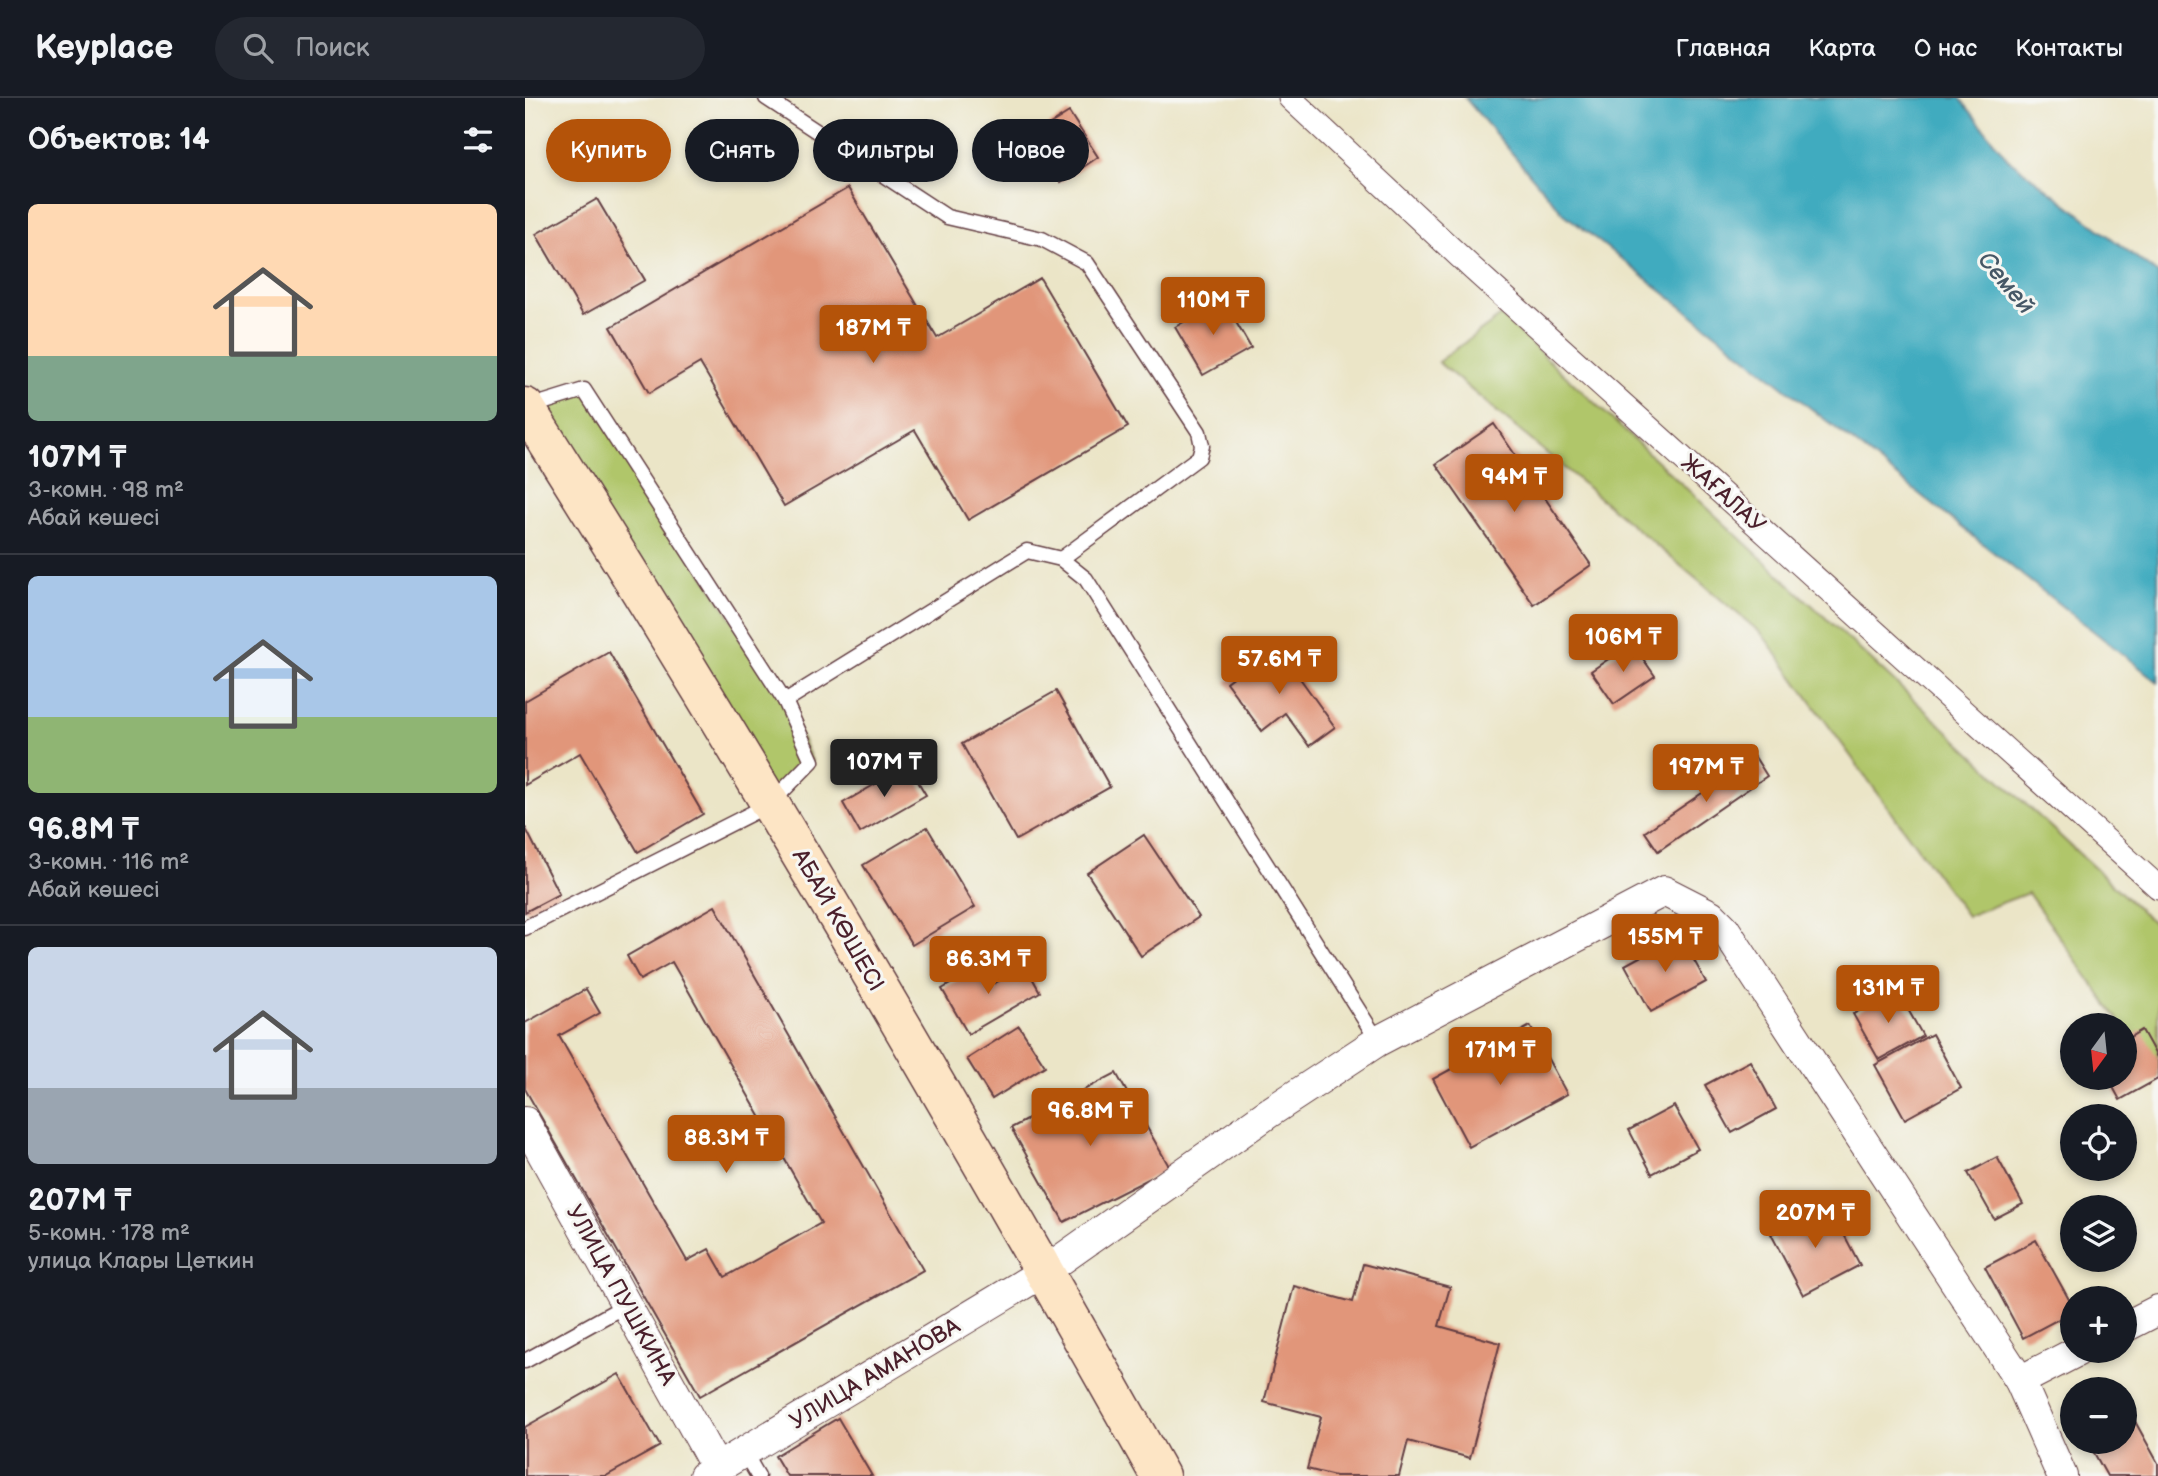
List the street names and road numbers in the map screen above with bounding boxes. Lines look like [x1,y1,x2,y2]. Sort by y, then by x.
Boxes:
street label: ЖАҒАЛАУ [1675,449,1771,539]
street label: АБАЙ КӨШЕСІ [785,843,890,996]
street label: УЛИЦА ПУШКИНА [560,1200,682,1390]
street label: УЛИЦА АМАНОВА [785,1312,965,1436]

